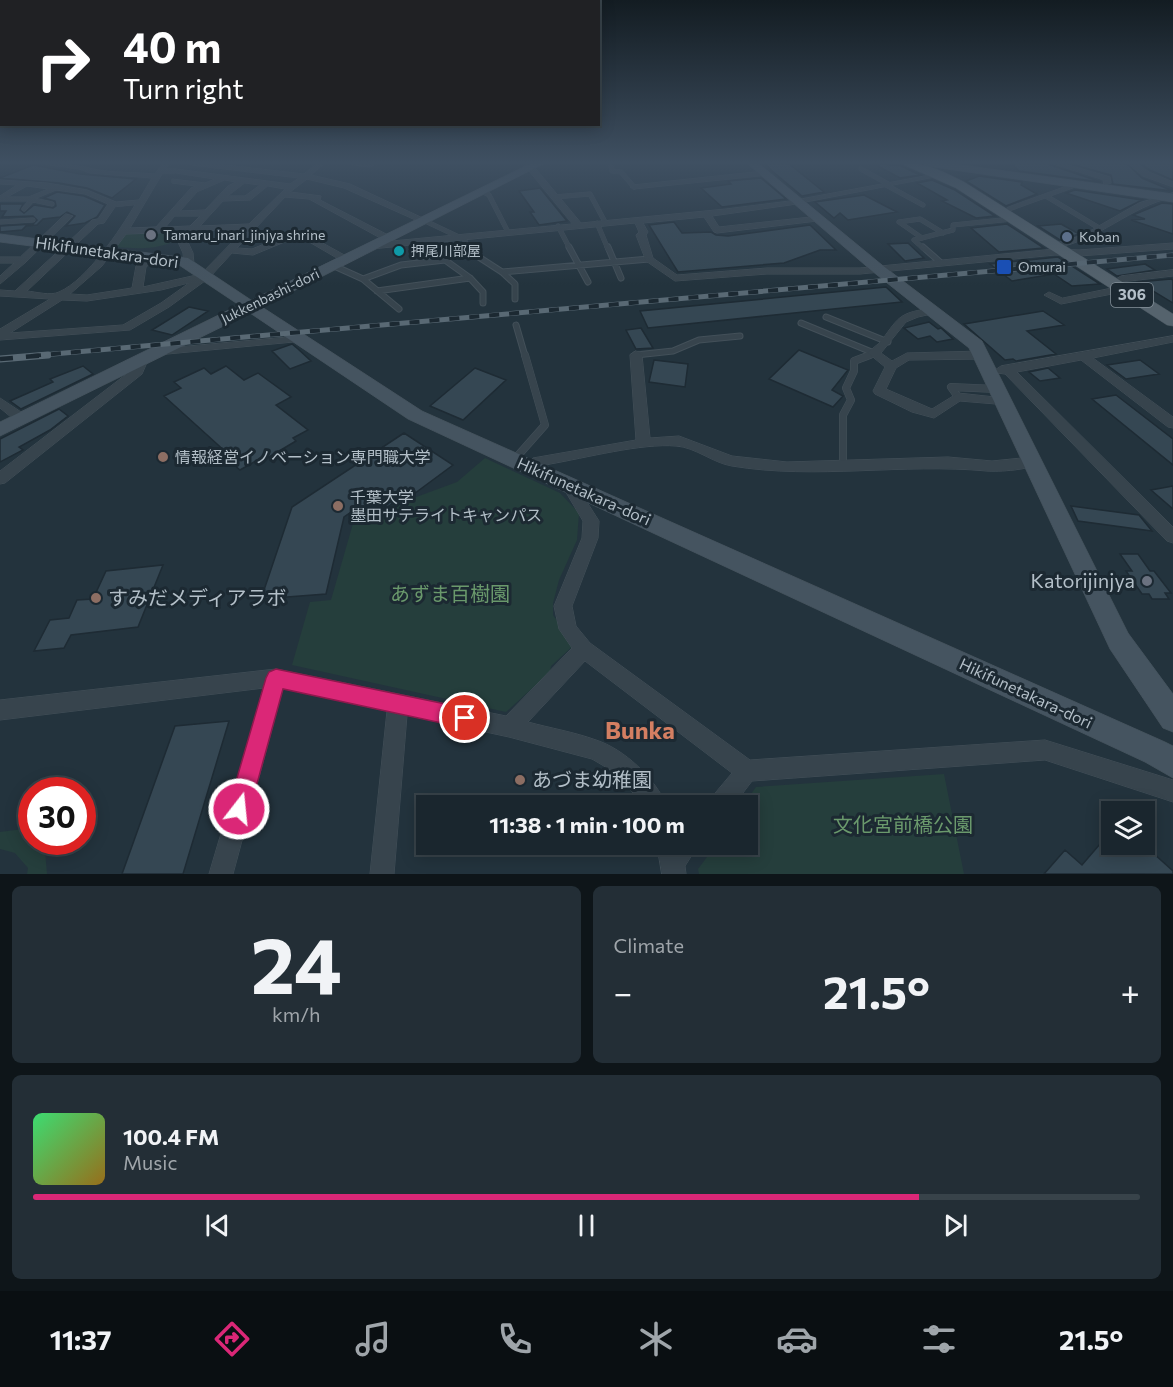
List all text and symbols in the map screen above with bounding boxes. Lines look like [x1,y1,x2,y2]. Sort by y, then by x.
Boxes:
text: 40 m [123,20,221,72]
icon: right [24,24,102,102]
text: Turn right [123,72,243,105]
place label: Tamaru_inari_jinjya shrine [163,226,325,243]
marker: Tamaru_inari_jinjya shrine [144,228,158,242]
place label: Koban [1079,228,1120,245]
marker: Koban [1060,230,1074,244]
street label: Hikifunetakara-dori [34,232,180,271]
place label: 押尾川部屋 [411,242,481,259]
marker: 押尾川部屋 [392,244,406,258]
marker: Omurai [995,258,1013,276]
place label: Omurai [1018,258,1066,275]
street label: Jukkenbashi-dori [218,264,322,327]
road number: 306 [1111,283,1153,307]
place label: 情報経営イノベーション専門職大学 [175,447,431,466]
marker: 情報経営イノベーション専門職大学 [156,450,170,464]
street label: Hikifunetakara-dori [514,453,654,529]
place label: 千葉大学 墨田サテライトキャンパス [350,487,542,524]
marker: 千葉大学 墨田サテライトキャンパス [331,499,345,513]
place label: Katorijinjya [1031,568,1135,592]
marker: Katorijinjya [1140,574,1154,588]
park label: あずま百樹園 [390,581,510,605]
place label: すみだメディアラボ [108,585,287,609]
marker: すみだメディアラボ [89,591,103,605]
street label: Hikifunetakara-dori [957,653,1096,732]
pin [439,692,490,743]
icon: arrive [448,701,481,734]
district label: Bunka [605,715,675,744]
place label: あづま幼稚園 [532,767,652,791]
marker: あづま幼稚園 [513,773,527,787]
speed limit sign: 30 [18,777,96,855]
position arrow [207,777,271,841]
map controls [1101,801,1155,855]
button: layers [1101,801,1155,855]
text: 11:38 · 1 min · 100 m [489,811,685,838]
park label: 文化宮前橋公園 [833,812,973,836]
text: 24 [251,915,342,1010]
text: Climate [614,933,684,957]
text: 21.5° [823,963,930,1018]
text: − [614,971,632,1012]
text: + [1121,971,1140,1012]
text: km/h [272,1002,321,1026]
text: 100.4 FM [123,1123,219,1150]
text: Music [123,1150,177,1174]
icon: previous [201,1209,234,1242]
icon: pause [570,1209,603,1242]
icon: next [939,1209,972,1242]
icon: directions [211,1318,253,1360]
icon: music [352,1318,394,1360]
icon: phone [494,1318,536,1360]
icon: climate [635,1318,677,1360]
icon: car [776,1318,818,1360]
icon: filters [918,1318,960,1360]
text: 11:37 [50,1323,112,1356]
text: 21.5° [1059,1323,1123,1356]

